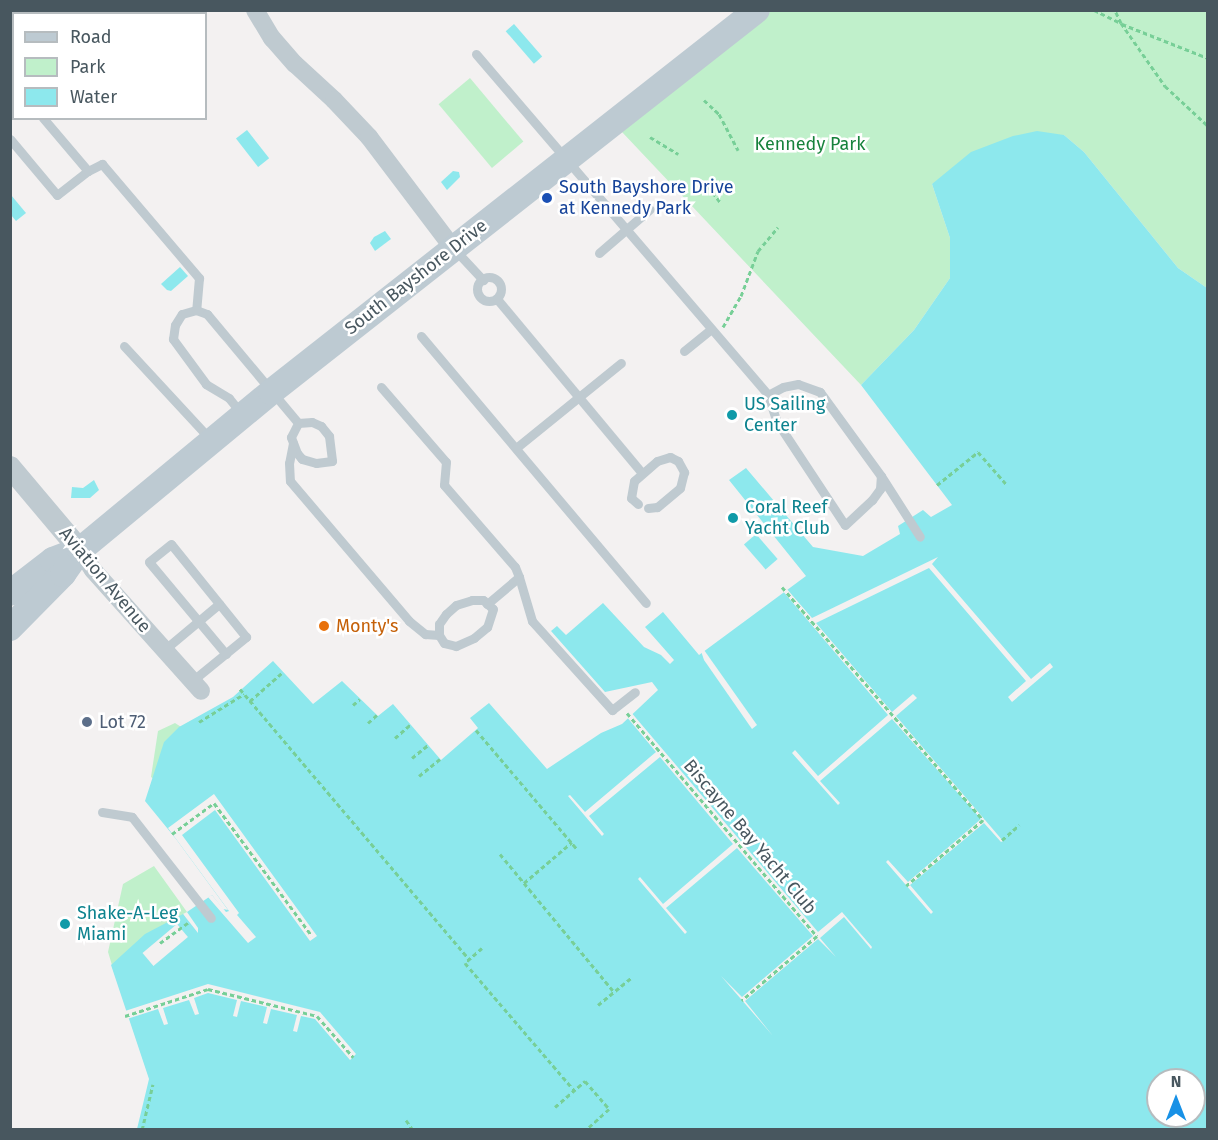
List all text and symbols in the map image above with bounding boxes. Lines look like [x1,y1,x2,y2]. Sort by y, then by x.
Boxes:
legend [12,12,207,120]
text: Road [70,26,112,48]
text: Park [70,56,105,78]
text: Water [70,86,117,108]
park label: Kennedy Park [755,133,865,155]
place label: South Bayshore Drive at Kennedy Park [559,177,733,219]
marker: South Bayshore Drive at Kennedy Park [540,191,554,205]
street label: South Bayshore Drive [341,215,491,339]
place label: US Sailing Center [744,394,825,436]
marker: US Sailing Center [725,408,739,422]
place label: Coral Reef Yacht Club [745,497,830,540]
marker: Coral Reef Yacht Club [726,511,740,525]
street label: Aviation Avenue [55,523,155,637]
place label: Monty's [336,615,398,637]
marker: Monty's [317,619,331,633]
place label: Lot 72 [99,711,146,733]
marker: Lot 72 [80,715,94,729]
street label: Biscayne Bay Yacht Club [679,755,821,919]
place label: Shake-A-Leg Miami [77,903,178,946]
marker: Shake-A-Leg Miami [58,917,72,931]
north arrow [1146,1068,1206,1128]
text: N [1171,1072,1181,1091]

